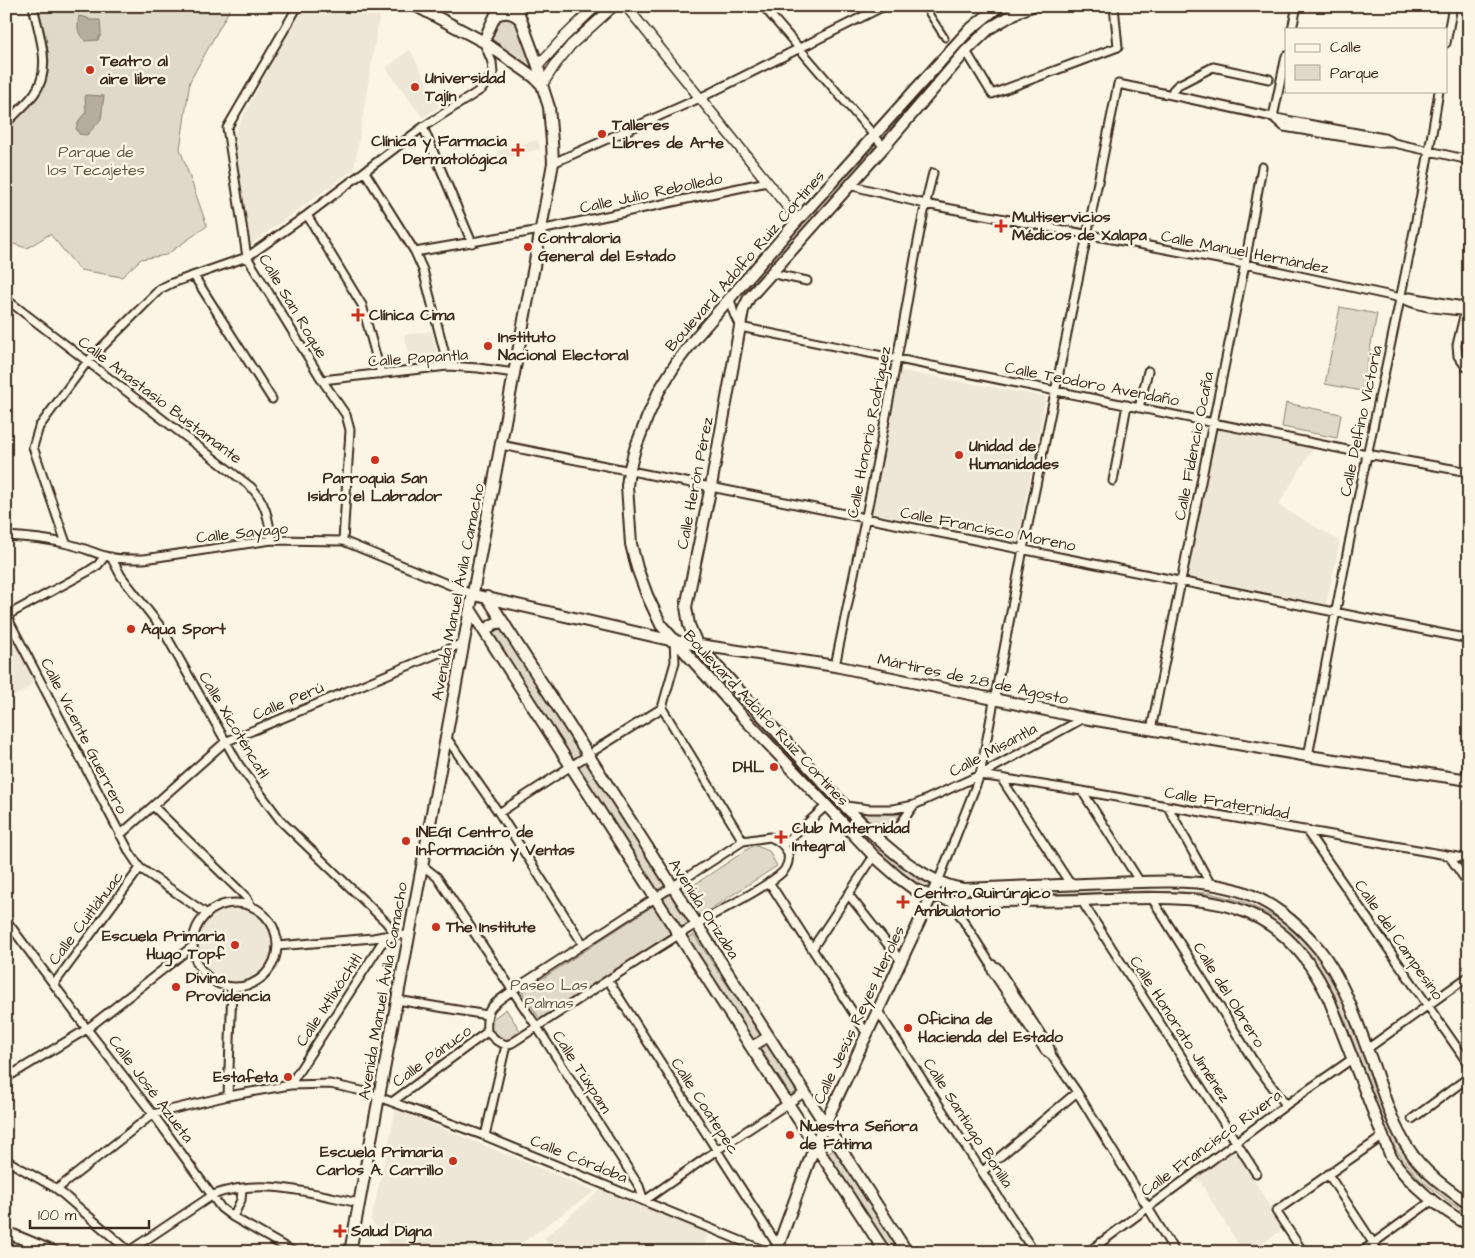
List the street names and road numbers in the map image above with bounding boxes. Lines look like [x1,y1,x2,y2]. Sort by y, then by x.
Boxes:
street label: Boulevard Adolfo Ruiz Cortines [660,166,830,356]
street label: Calle Julio Rebolledo [578,167,724,219]
street label: Calle Manuel Hernández [1159,225,1331,279]
street label: Calle San Roque [253,250,333,362]
street label: Calle Anastasio Bustamante [73,331,247,469]
street label: Calle Delfino Victoria [1334,343,1388,499]
street label: Calle Papantla [367,344,469,372]
street label: Calle Honorio Rodríguez [842,344,897,520]
street label: Calle Teodoro Avendaño [1003,356,1181,412]
street label: Calle Fidencio Ocaña [1169,370,1219,522]
street label: Calle Herón Pérez [671,415,719,551]
street label: Avenida Manuel Ávila Camacho [426,482,490,702]
street label: Calle Francisco Moreno [898,501,1078,557]
street label: Calle Sayago [195,517,289,550]
street label: Boulevard Adolfo Ruiz Cortines [678,625,854,811]
street label: Mártires de 28 de Agosto [875,648,1070,711]
street label: Calle Vicente Guerrero [35,654,133,818]
street label: Calle Xicoténcatl [193,667,275,783]
street label: Calle Perú [249,676,327,726]
street label: Calle Misantla [945,718,1041,782]
street label: Calle Fraternidad [1163,781,1291,825]
street label: Avenida Orizaba [663,855,745,963]
street label: Calle Cuitláhuac [43,866,129,970]
street label: Calle del Campesino [1349,875,1449,1005]
street label: Avenida Manuel Ávila Camacho [353,880,413,1102]
street label: Calle Jesús Reyes Heroles [808,922,911,1108]
street label: Calle del Obrero [1188,938,1270,1052]
street label: Calle Ixtlixóchitl [291,949,367,1051]
street label: Calle Honorato Jiménez [1124,951,1236,1107]
street label: Calle Pánuco [388,1020,476,1092]
street label: Calle Túxpam [547,1026,617,1118]
street label: Calle José Azueta [103,1031,199,1147]
street label: Calle Coatepec [666,1054,744,1158]
street label: Calle Santiago Bonilla [917,1054,1018,1193]
street label: Calle Francisco Rivera [1136,1084,1286,1202]
street label: Calle Córdoba [527,1129,631,1189]

